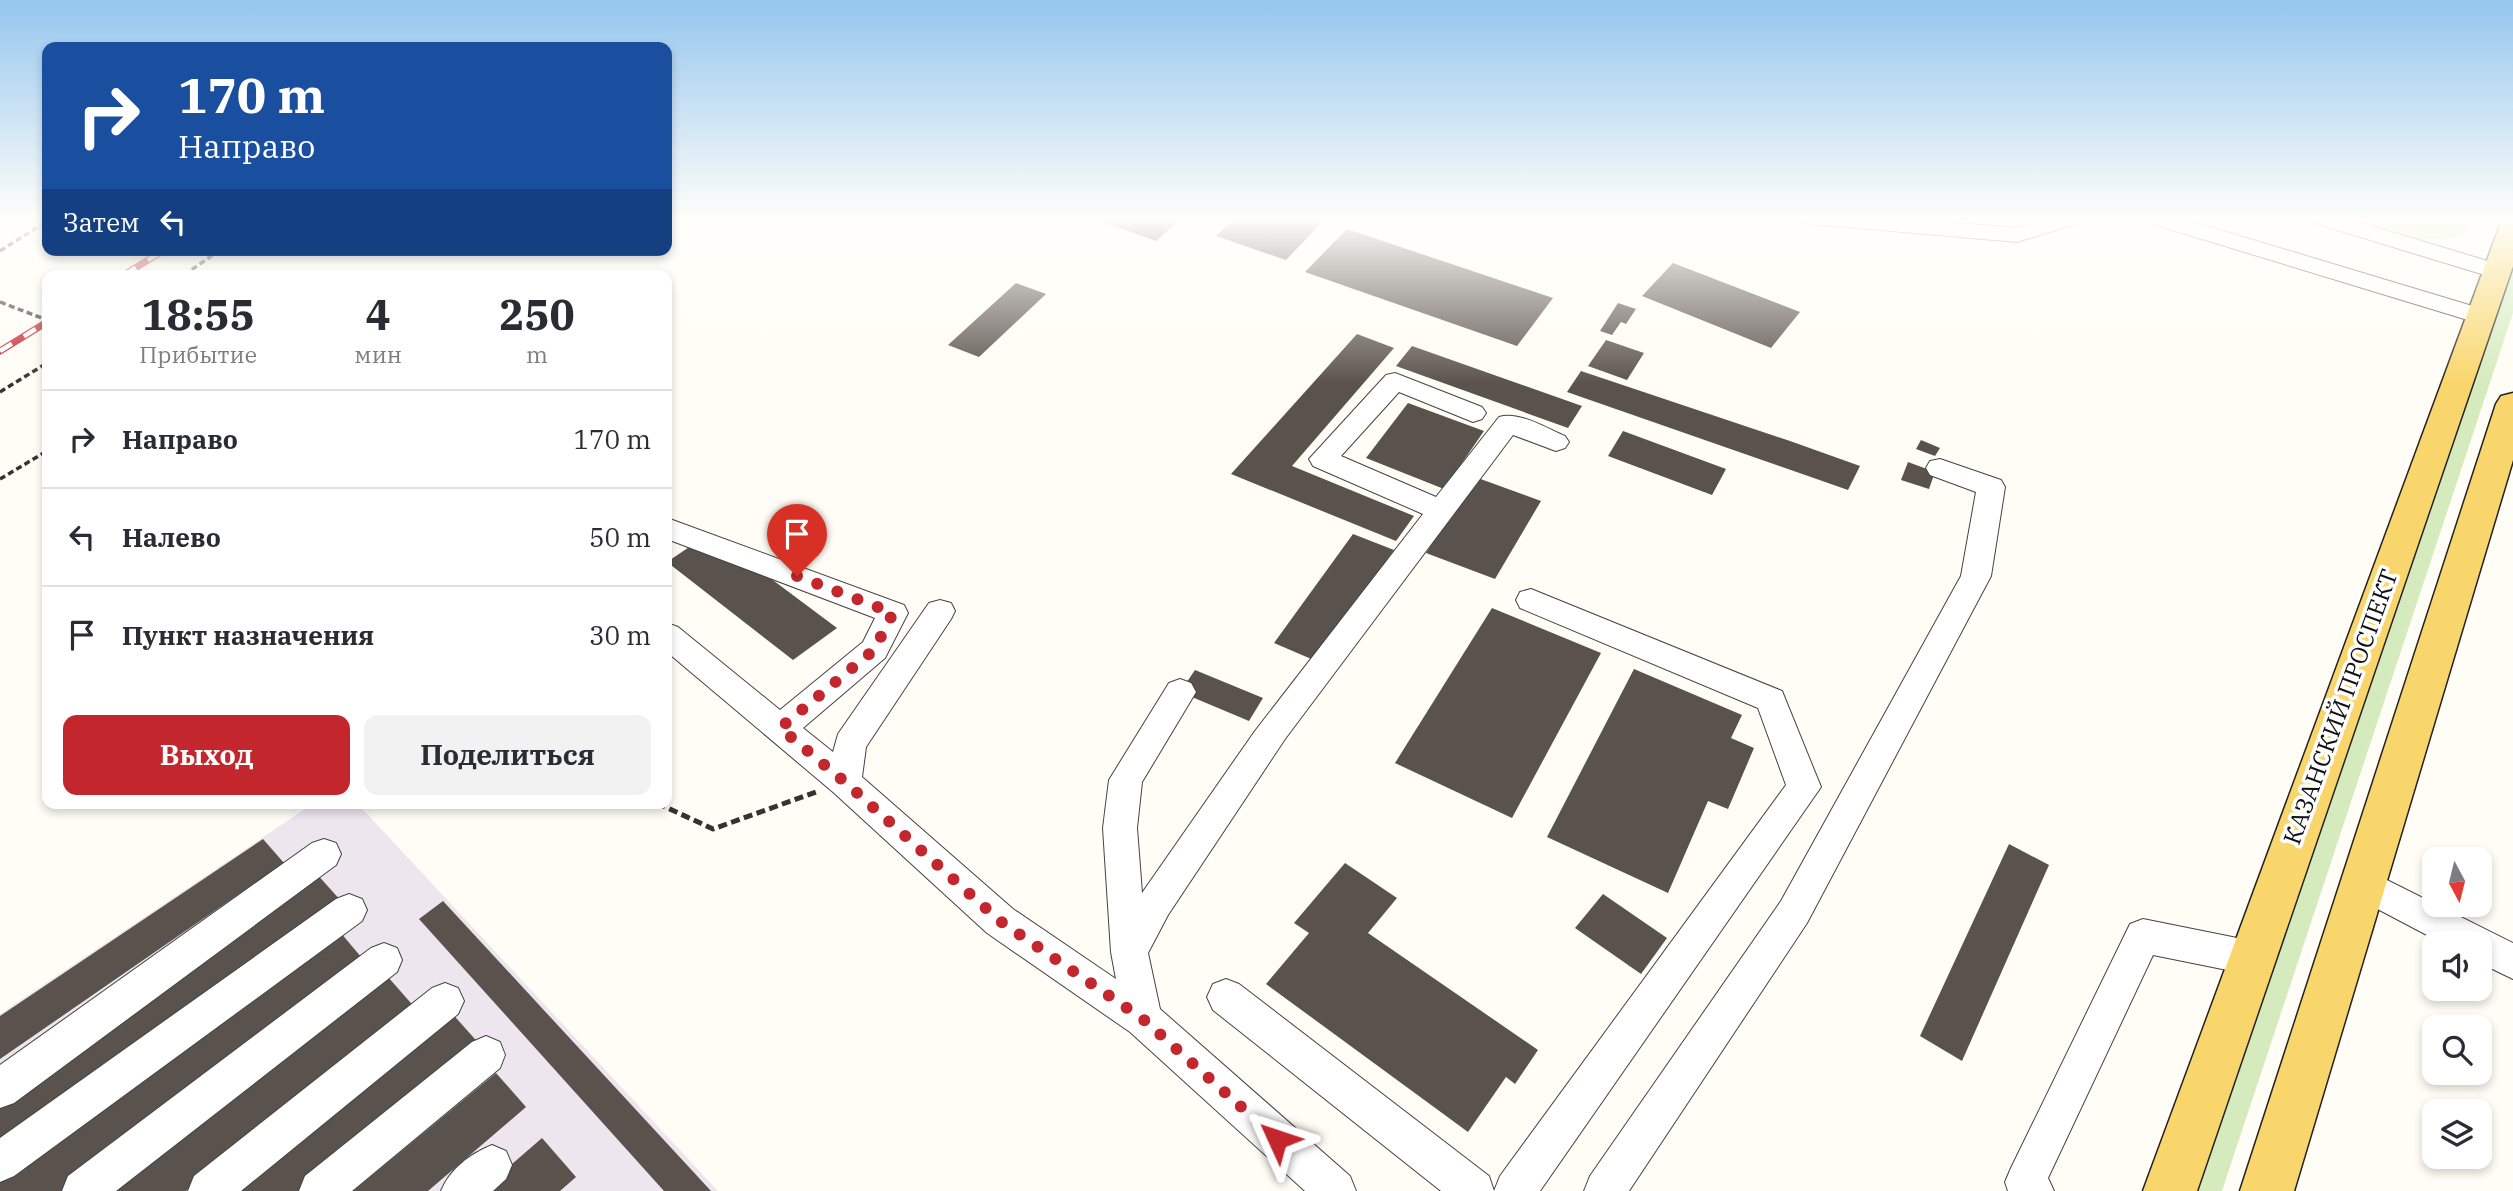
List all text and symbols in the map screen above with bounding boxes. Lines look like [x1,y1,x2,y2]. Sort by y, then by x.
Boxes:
text: 170 m [178,63,325,126]
icon: right [63,70,154,161]
text: Направо [178,125,315,167]
icon: left [154,203,192,241]
text: Затем [63,205,140,239]
text: 18:55 [141,287,255,342]
text: 4 [366,287,391,342]
text: 250 [499,287,575,342]
text: Прибытие [139,339,257,369]
text: мин [354,339,402,369]
text: m [526,339,548,369]
icon: right [63,420,101,458]
text: Направо [122,422,238,456]
text: 170 m [573,422,651,456]
pin [767,504,827,576]
icon: arrive [778,515,816,553]
icon: left [63,518,101,556]
text: Налево [122,520,221,554]
text: 50 m [589,520,651,554]
street label: КАЗАНСКИЙ ПРОСПЕКТ [2275,565,2405,849]
icon: arrive [63,616,101,654]
text: Пункт назначения [122,618,374,652]
text: 30 m [589,618,651,652]
button: Выход [63,715,350,795]
button: Поделиться [364,715,651,795]
north arrow [2422,847,2492,917]
map controls [2422,847,2492,1169]
button: sound [2422,931,2492,1001]
button: search [2422,1015,2492,1085]
button: layers [2422,1099,2492,1169]
position arrow [1240,1102,1314,1176]

